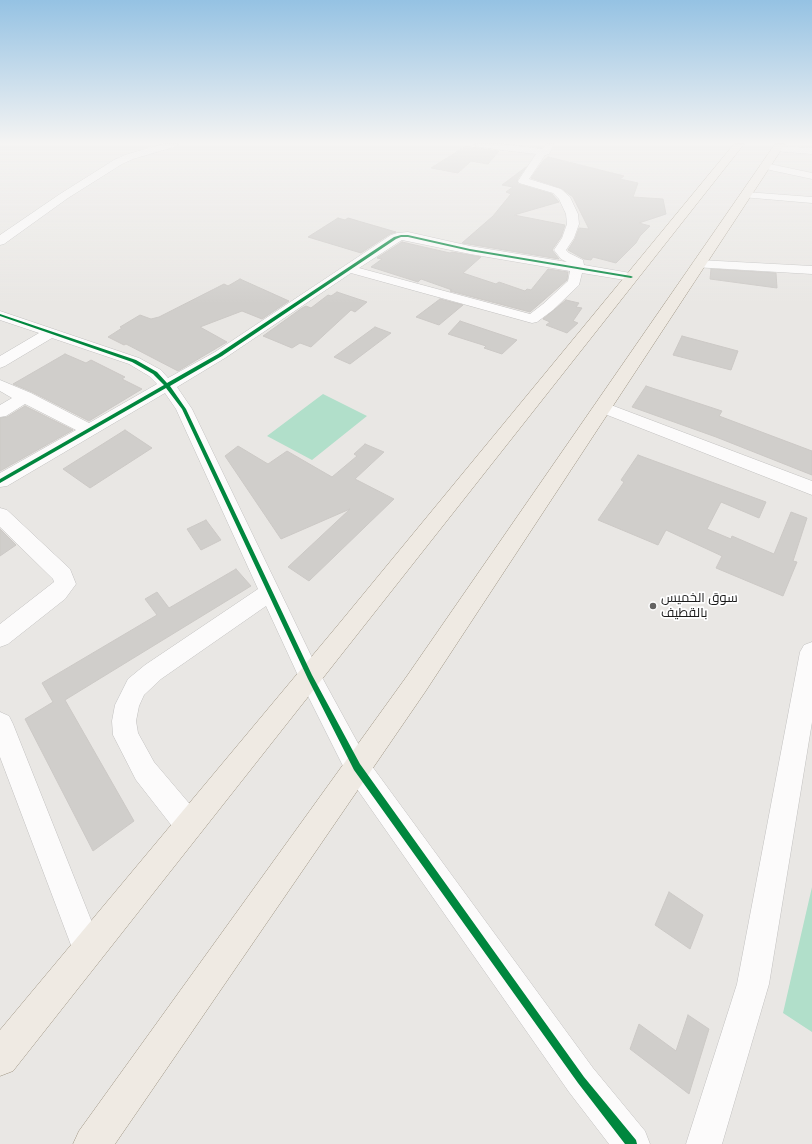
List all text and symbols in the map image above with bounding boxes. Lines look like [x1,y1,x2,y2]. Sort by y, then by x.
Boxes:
place label: سوق الخميس بالقطيف [661,591,738,622]
marker: سوق الخميس بالقطيف [648,601,658,611]

